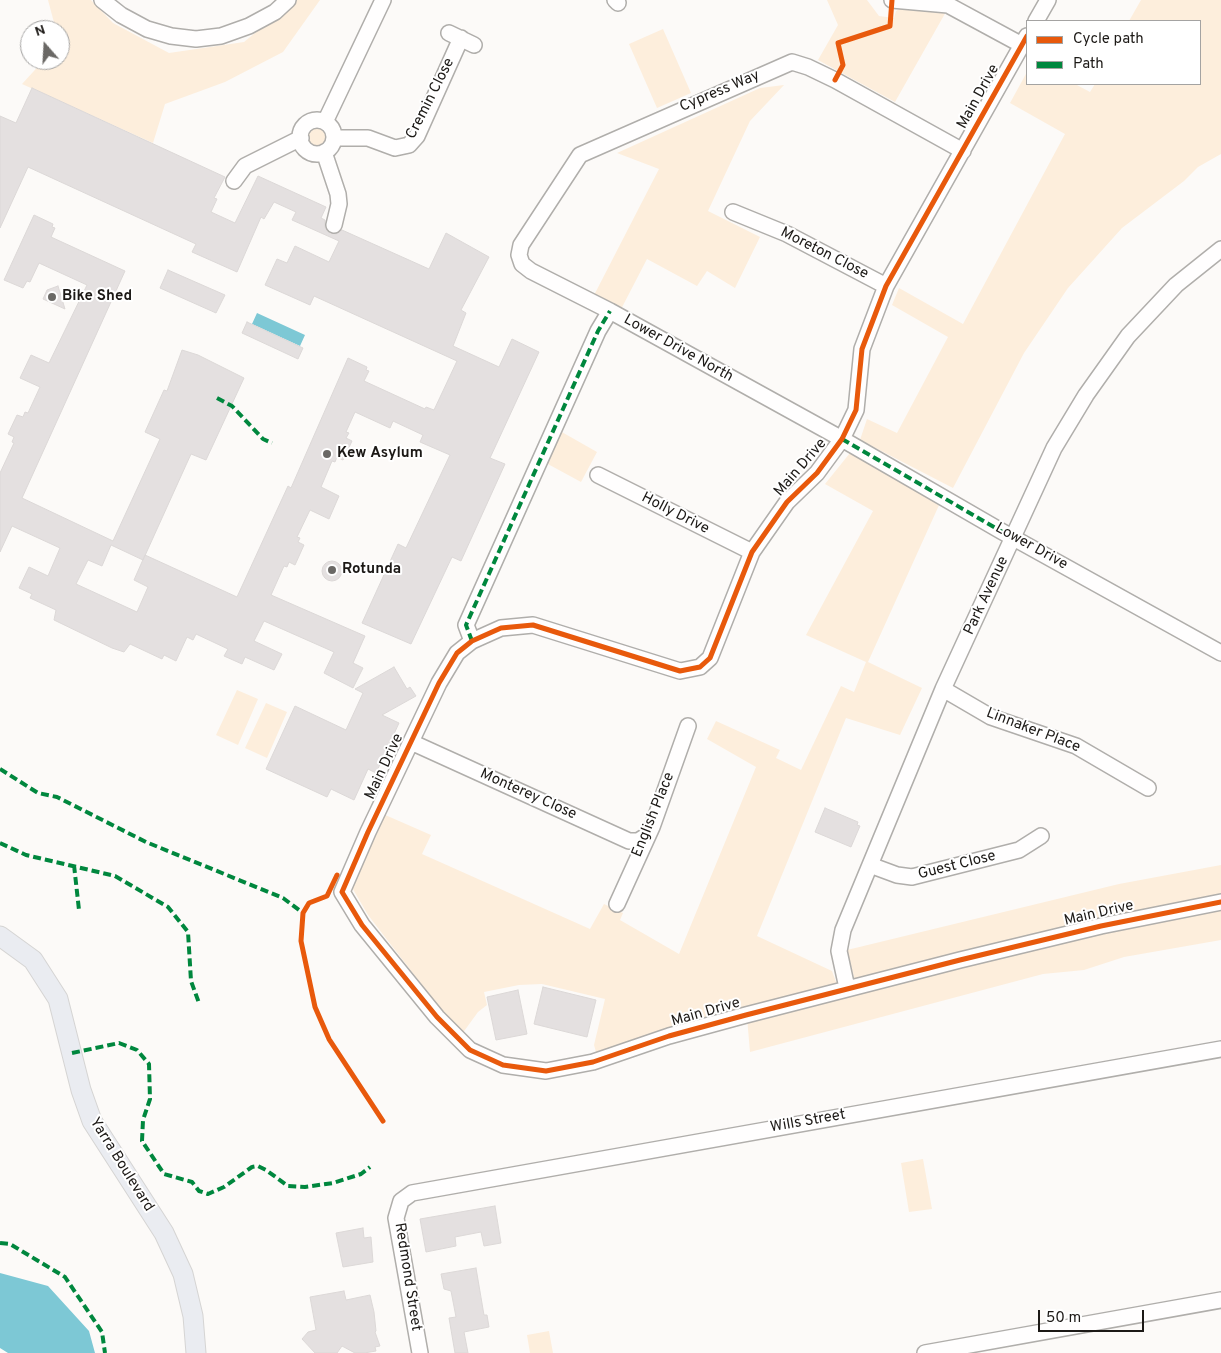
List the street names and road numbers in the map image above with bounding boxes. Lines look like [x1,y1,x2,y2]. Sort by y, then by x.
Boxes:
street label: Cremin Close [403,55,459,143]
street label: Main Drive [954,62,1004,132]
street label: Cypress Way [677,67,763,117]
street label: Moreton Close [777,224,871,284]
street label: Lower Drive North [620,311,736,387]
street label: Main Drive [771,435,831,501]
street label: Holly Drive [638,489,712,539]
street label: Lower Drive [992,520,1070,574]
street label: Park Avenue [961,554,1013,638]
street label: Linnaker Place [983,705,1083,757]
street label: Main Drive [362,731,408,803]
street label: Monterey Close [477,766,579,824]
street label: English Place [629,770,679,860]
street label: Guest Close [916,848,998,884]
street label: Main Drive [1062,897,1136,931]
street label: Main Drive [669,995,743,1031]
street label: Wills Street [769,1107,847,1137]
street label: Yarra Boulevard [85,1115,157,1215]
street label: Redmond Street [390,1222,424,1332]

